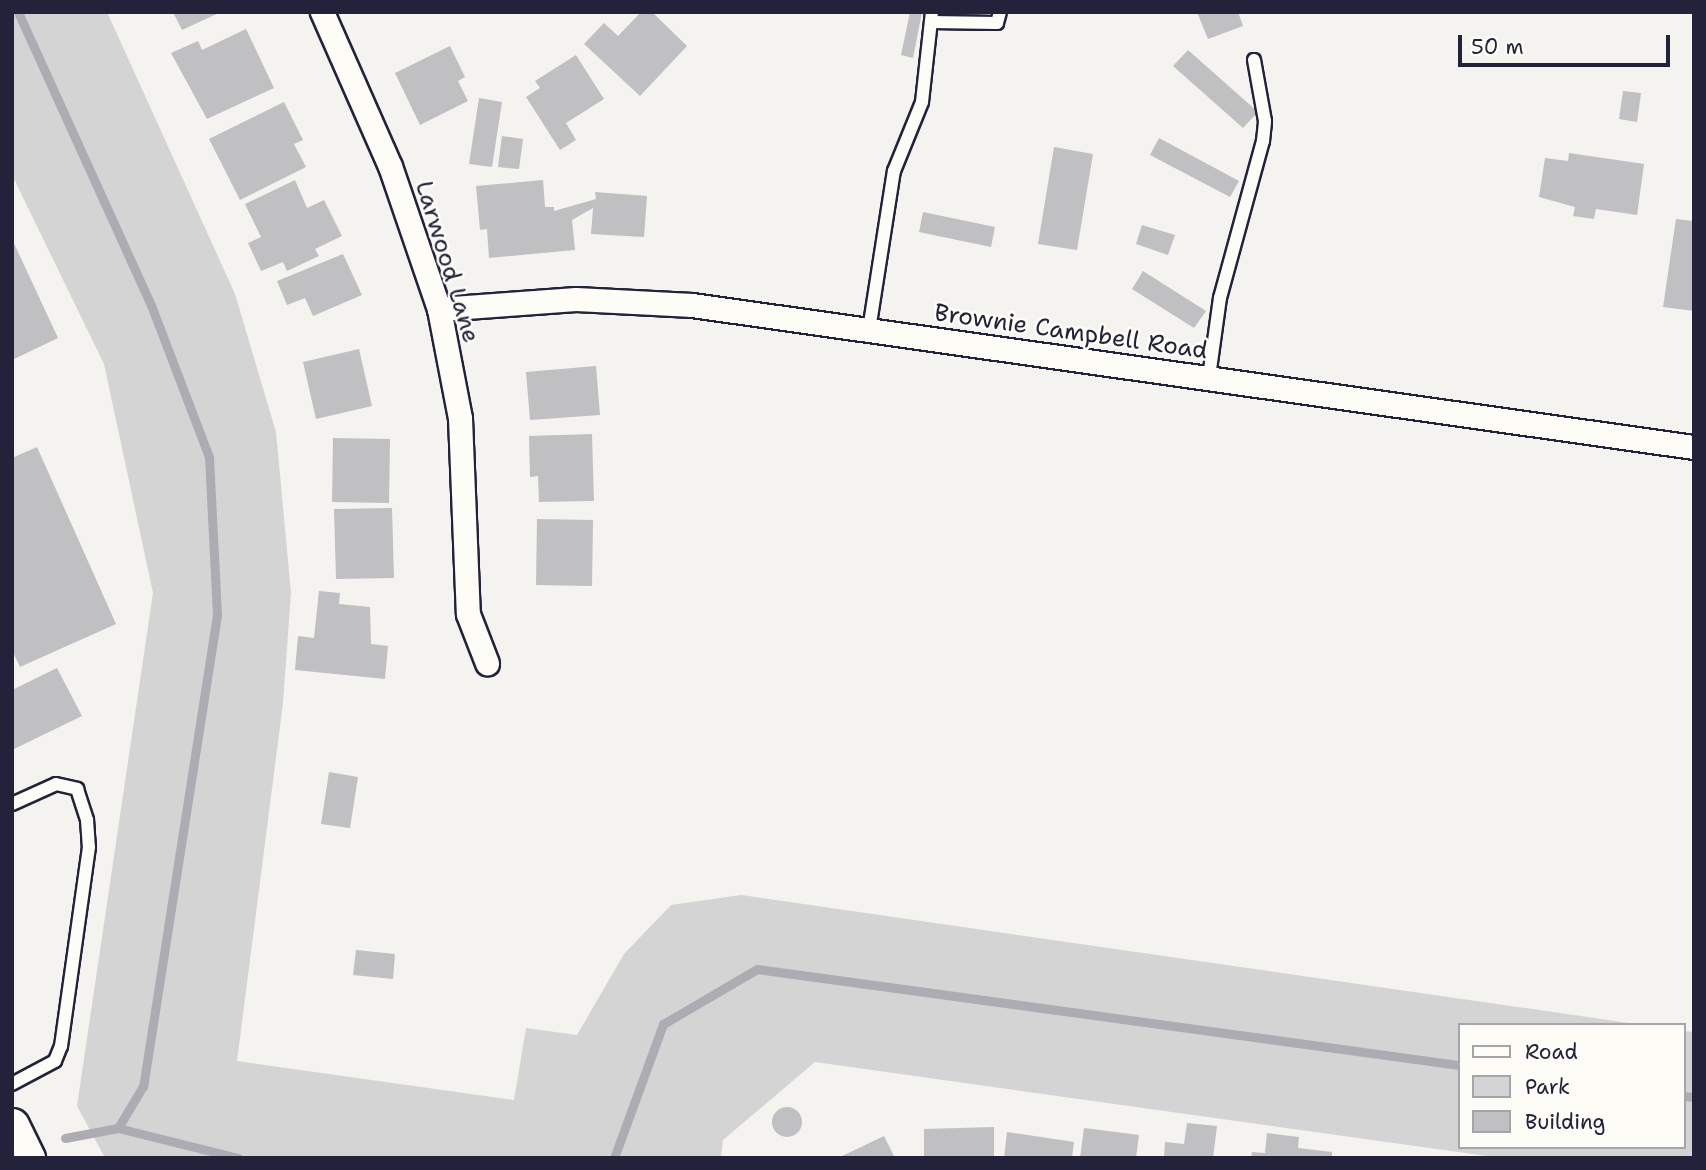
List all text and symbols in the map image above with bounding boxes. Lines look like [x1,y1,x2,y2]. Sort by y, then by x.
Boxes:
scale bar [1461,21,1673,65]
text: 50 m [1471,33,1524,61]
street label: Larwood Lane [409,178,485,346]
street label: Brownie Campbell Road [933,299,1209,365]
legend [1458,1023,1685,1149]
text: Road [1525,1038,1578,1066]
text: Park [1525,1073,1570,1101]
text: Building [1525,1108,1605,1136]

